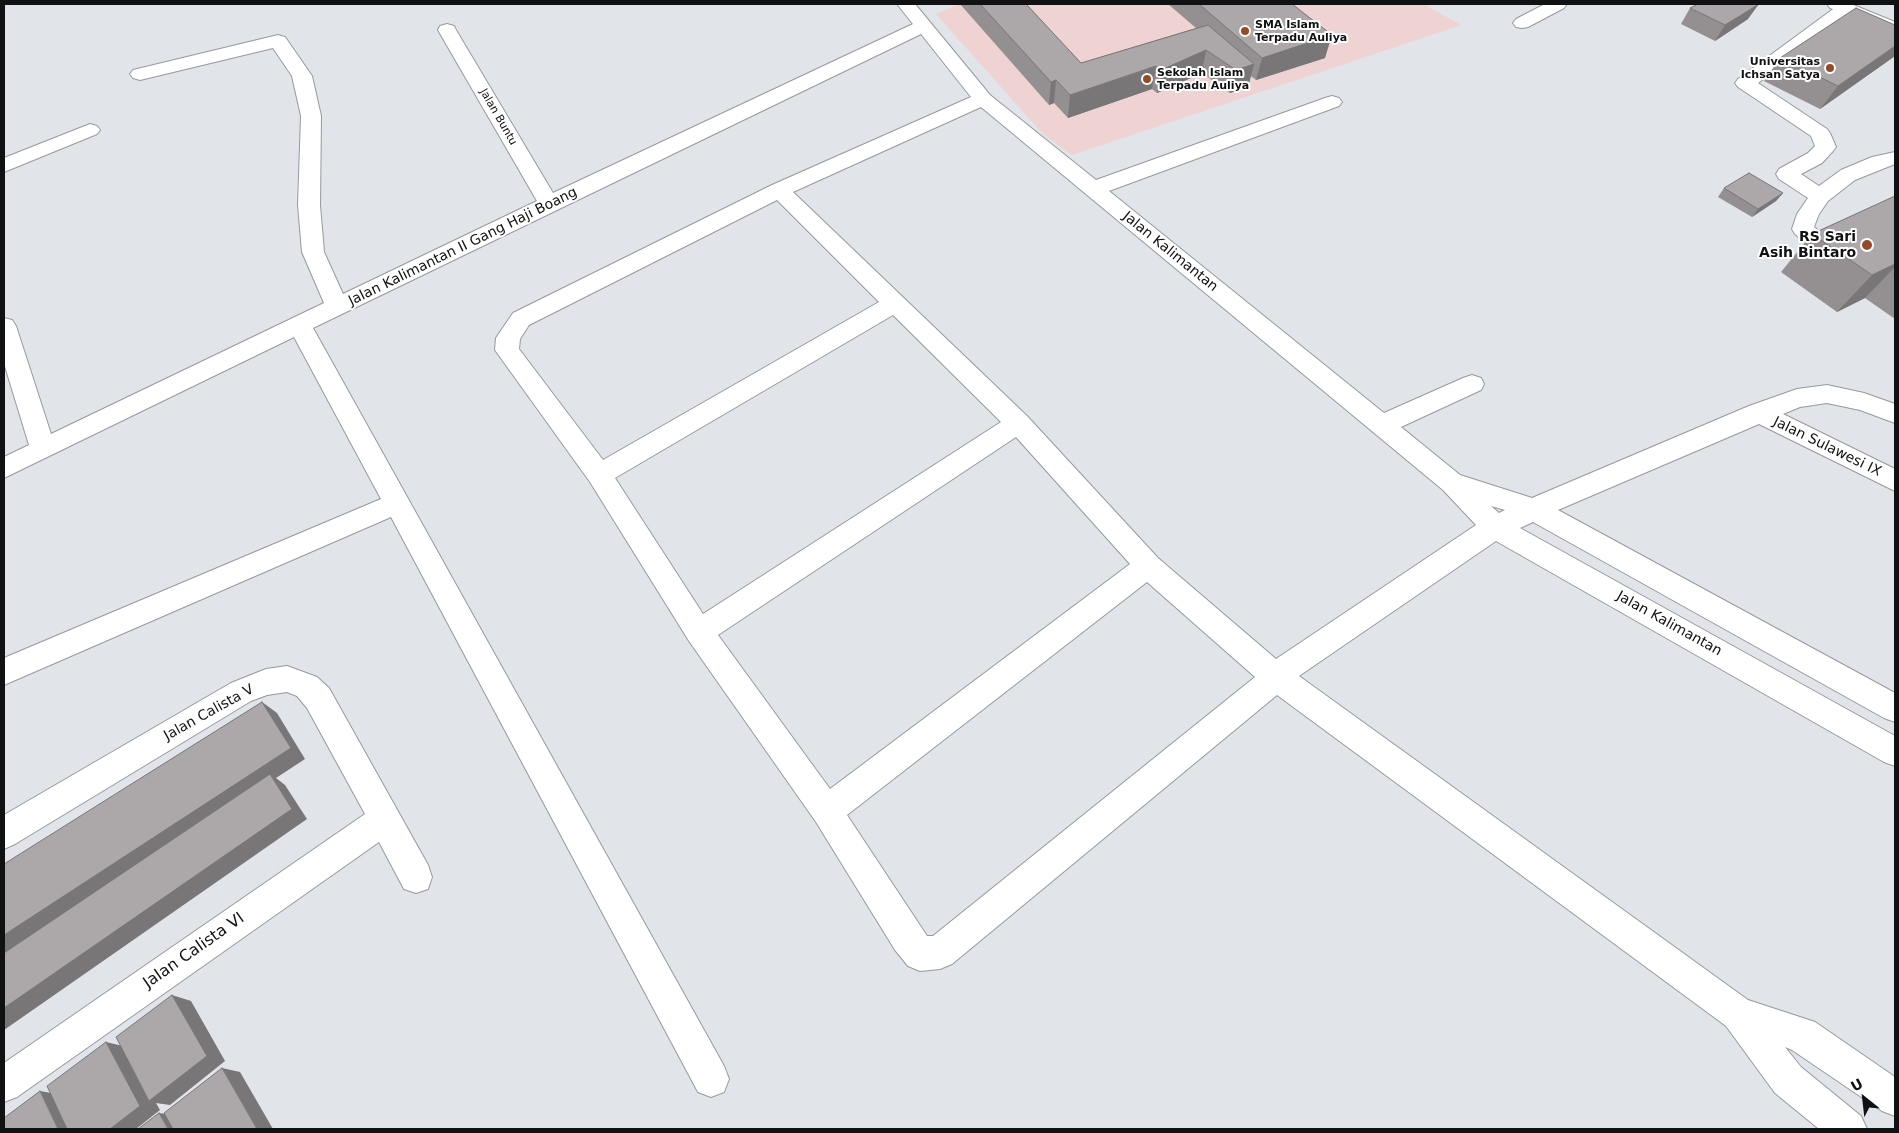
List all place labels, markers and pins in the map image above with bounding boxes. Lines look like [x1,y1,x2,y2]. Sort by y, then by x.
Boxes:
place label: SMA Islam Terpadu Auliya [1255,18,1347,44]
marker: SMA Islam Terpadu Auliya [1239,25,1251,37]
place label: Universitas Ichsan Satya [1741,55,1820,81]
marker: Universitas Ichsan Satya [1824,62,1836,74]
place label: Sekolah Islam Terpadu Auliya [1157,66,1249,92]
marker: Sekolah Islam Terpadu Auliya [1141,73,1153,85]
place label: RS Sari Asih Bintaro [1759,229,1856,262]
marker: RS Sari Asih Bintaro [1860,238,1874,252]

